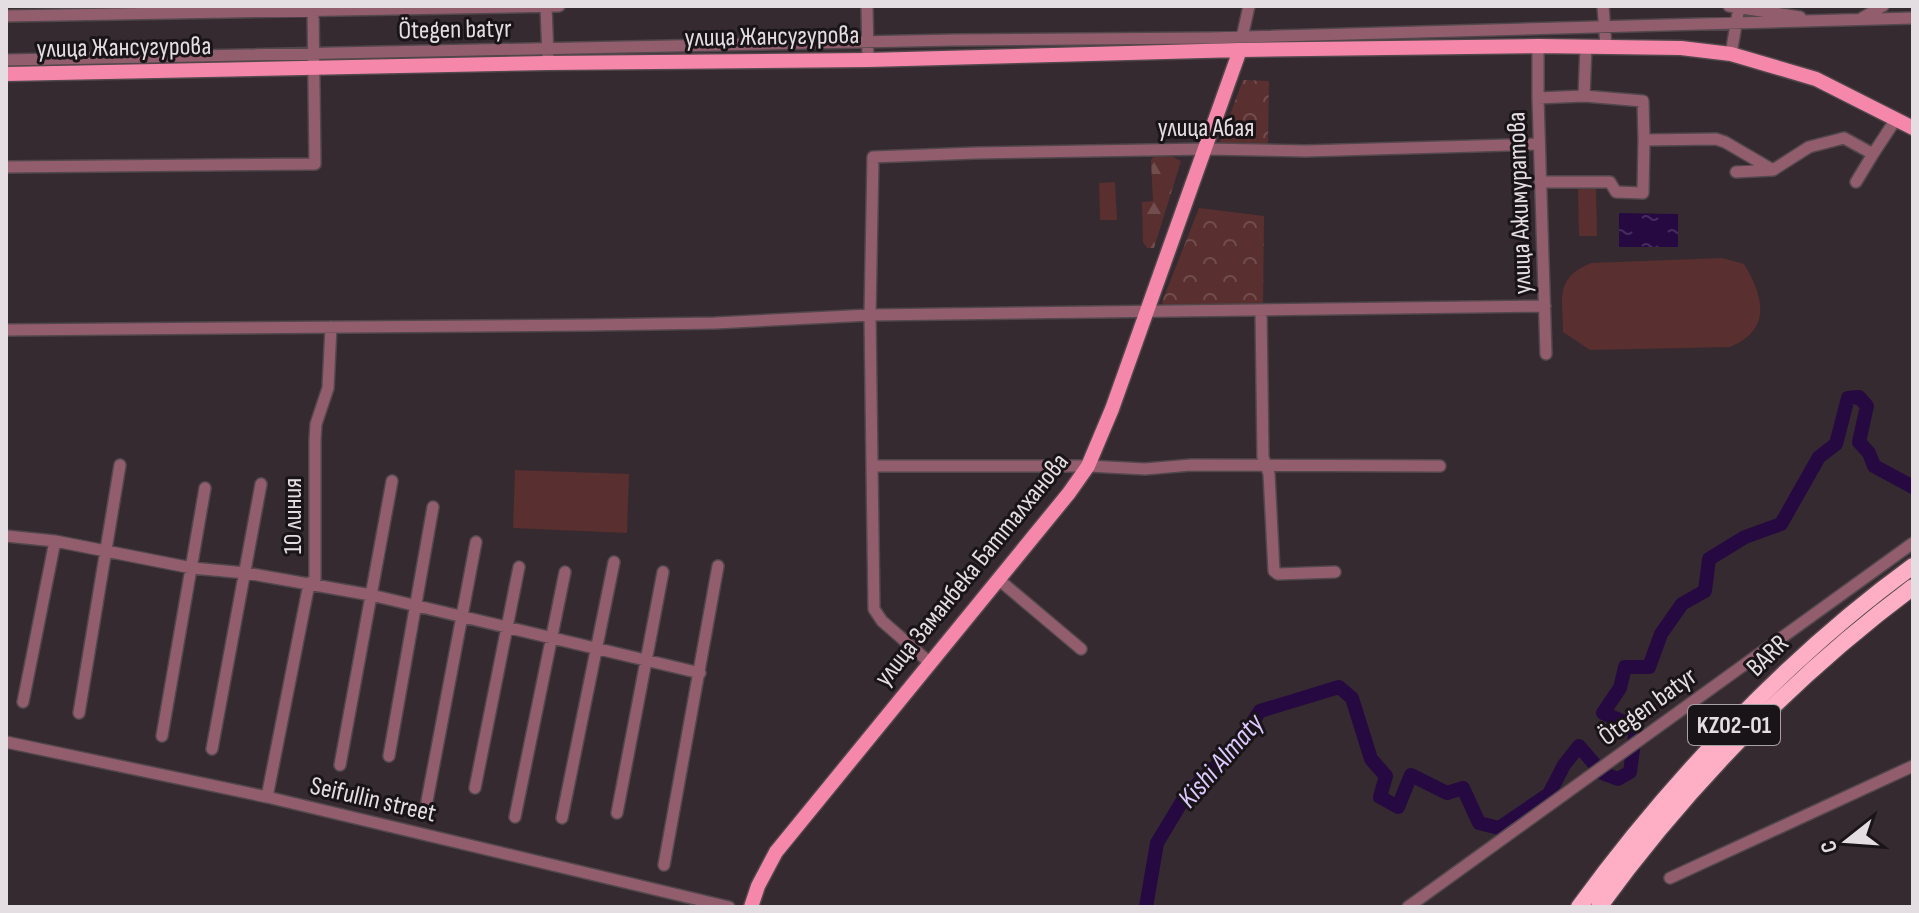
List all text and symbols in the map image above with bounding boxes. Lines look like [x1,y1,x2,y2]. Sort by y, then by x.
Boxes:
street label: Ötegen batyr [398,14,512,46]
street label: улица Жансугурова [684,20,860,54]
street label: улица Жансугурова [36,31,212,65]
street label: улица Ажимуратова [1501,111,1539,295]
street label: улица Абая [1158,113,1254,144]
street label: улица Заманбека Батталханова [868,447,1076,693]
street label: 10 линия [278,478,309,554]
street label: BARR [1740,629,1796,683]
street label: Ötegen batyr [1593,661,1703,753]
road number: KZ02-01 [1688,705,1780,745]
water label: Kіshі Almaty [1171,706,1272,815]
street label: Seifullin street [307,770,439,830]
north arrow [1807,801,1887,881]
text: С [1815,837,1844,856]

